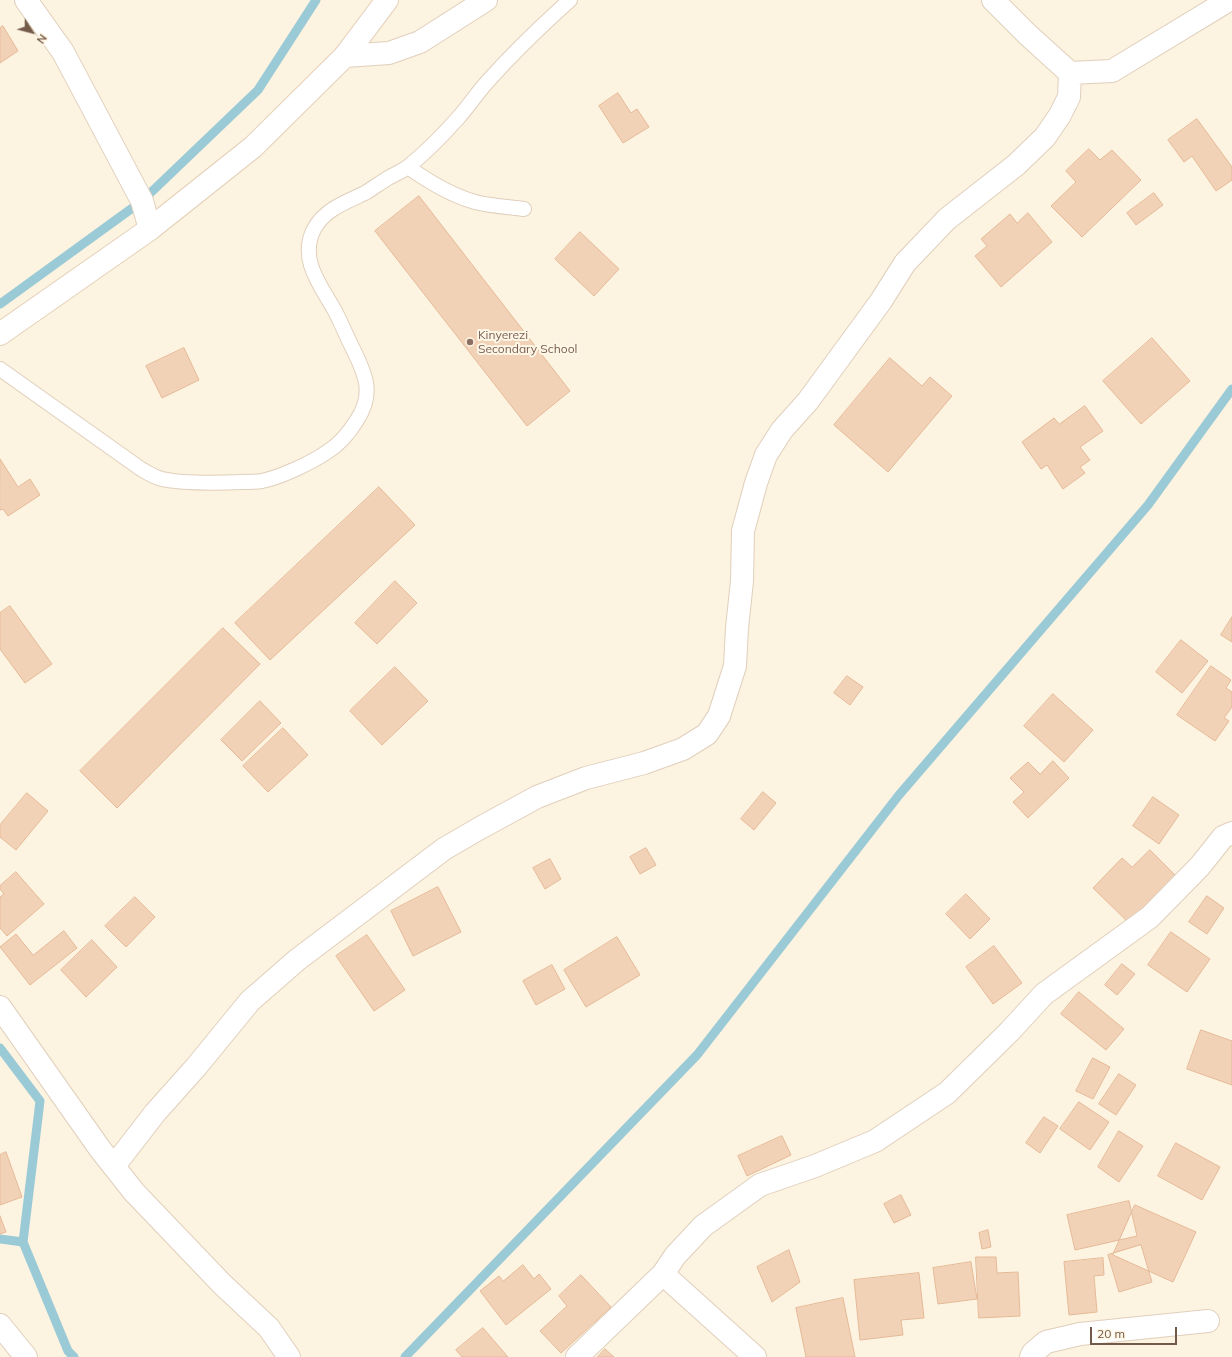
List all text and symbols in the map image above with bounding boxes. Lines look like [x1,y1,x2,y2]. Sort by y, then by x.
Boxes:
north arrow [12,12,52,52]
text: N [34,32,50,47]
place label: Kinyerezi Secondary School [478,328,577,356]
marker: Kinyerezi Secondary School [465,337,475,347]
scale bar [1092,1319,1179,1345]
text: 20 m [1097,1326,1125,1341]

